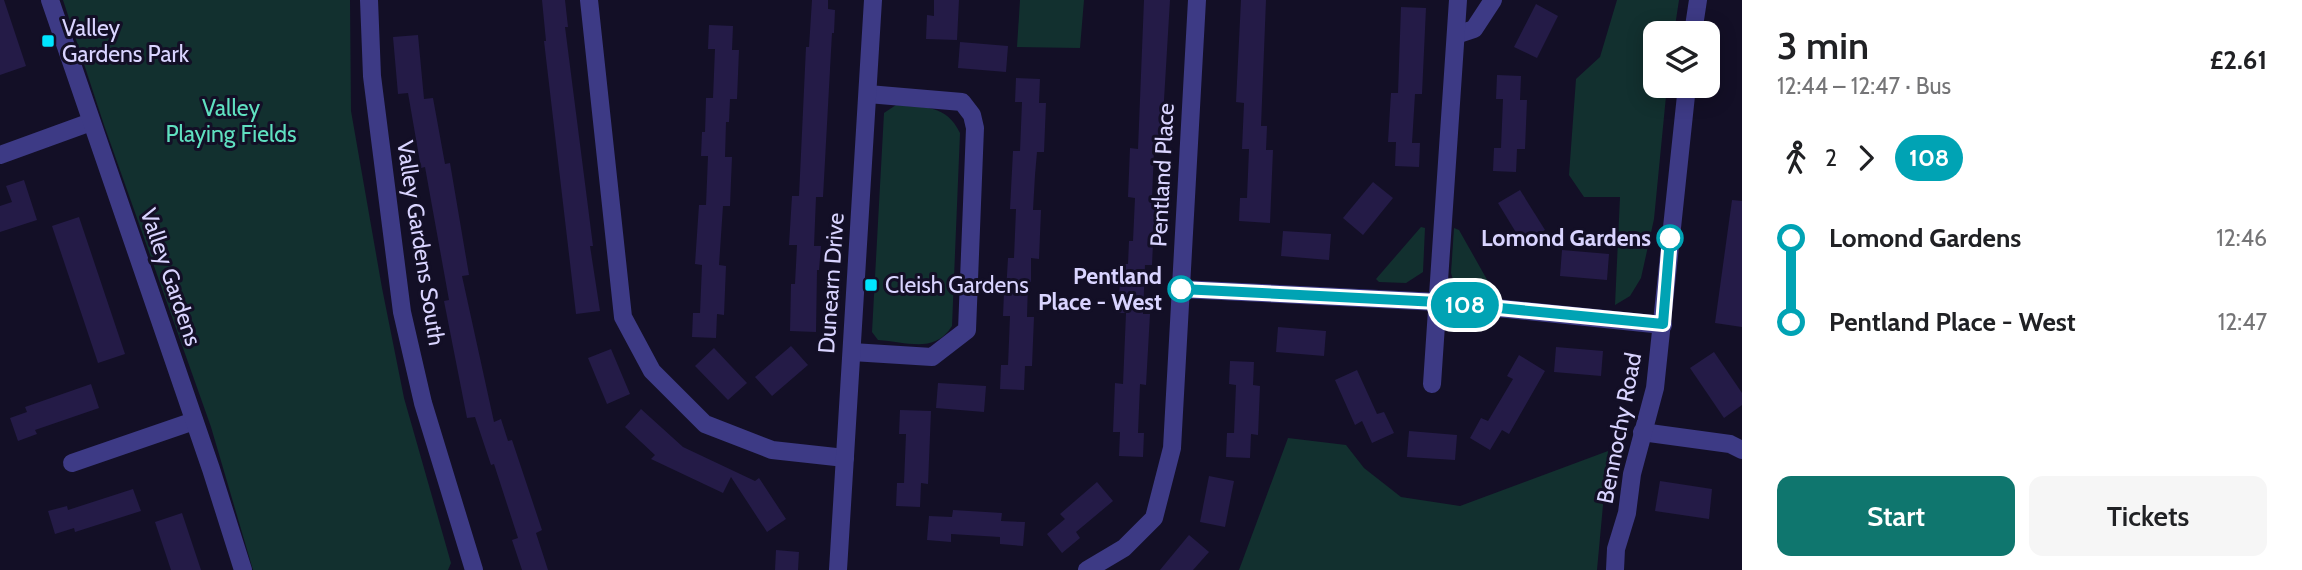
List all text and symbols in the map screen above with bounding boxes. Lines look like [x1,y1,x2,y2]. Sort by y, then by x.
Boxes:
place label: Valley Gardens Park [62,14,190,68]
map controls [1643,21,1720,98]
button: layers [1643,21,1720,98]
text: 3 min [1777,22,1869,69]
marker: Valley Gardens Park [40,33,56,49]
text: £2.61 [2210,44,2267,76]
text: 12:44 – 12:47 · Bus [1777,72,1951,100]
park label: Valley Playing Fields [165,94,297,148]
street label: Pentland Place [1144,102,1180,248]
street label: Valley Gardens South [391,138,451,348]
icon: walk [1777,139,1815,177]
icon: forward [1847,139,1885,177]
text: 108 [1909,143,1949,172]
text: 2 [1825,144,1837,172]
street label: Valley Gardens [134,204,208,350]
street label: Dunearn Drive [812,211,850,354]
text: Lomond Gardens [1829,222,2021,254]
place label: Lomond Gardens [1481,224,1651,252]
text: 12:46 [2216,224,2267,252]
marker: Lomond Gardens [1657,225,1683,251]
place label: Pentland Place - West [1038,262,1162,316]
place label: Cleish Gardens [885,271,1029,299]
marker: Pentland Place - West [1168,276,1194,302]
marker: Cleish Gardens [863,277,879,293]
line badge: 108 [1425,282,1505,328]
text: 108 [1445,290,1485,319]
text: Pentland Place - West [1829,306,2076,338]
text: 12:47 [2218,308,2267,336]
street label: Bennochy Road [1591,350,1647,506]
button: Start [1777,476,2015,556]
button: Tickets [2029,476,2267,556]

